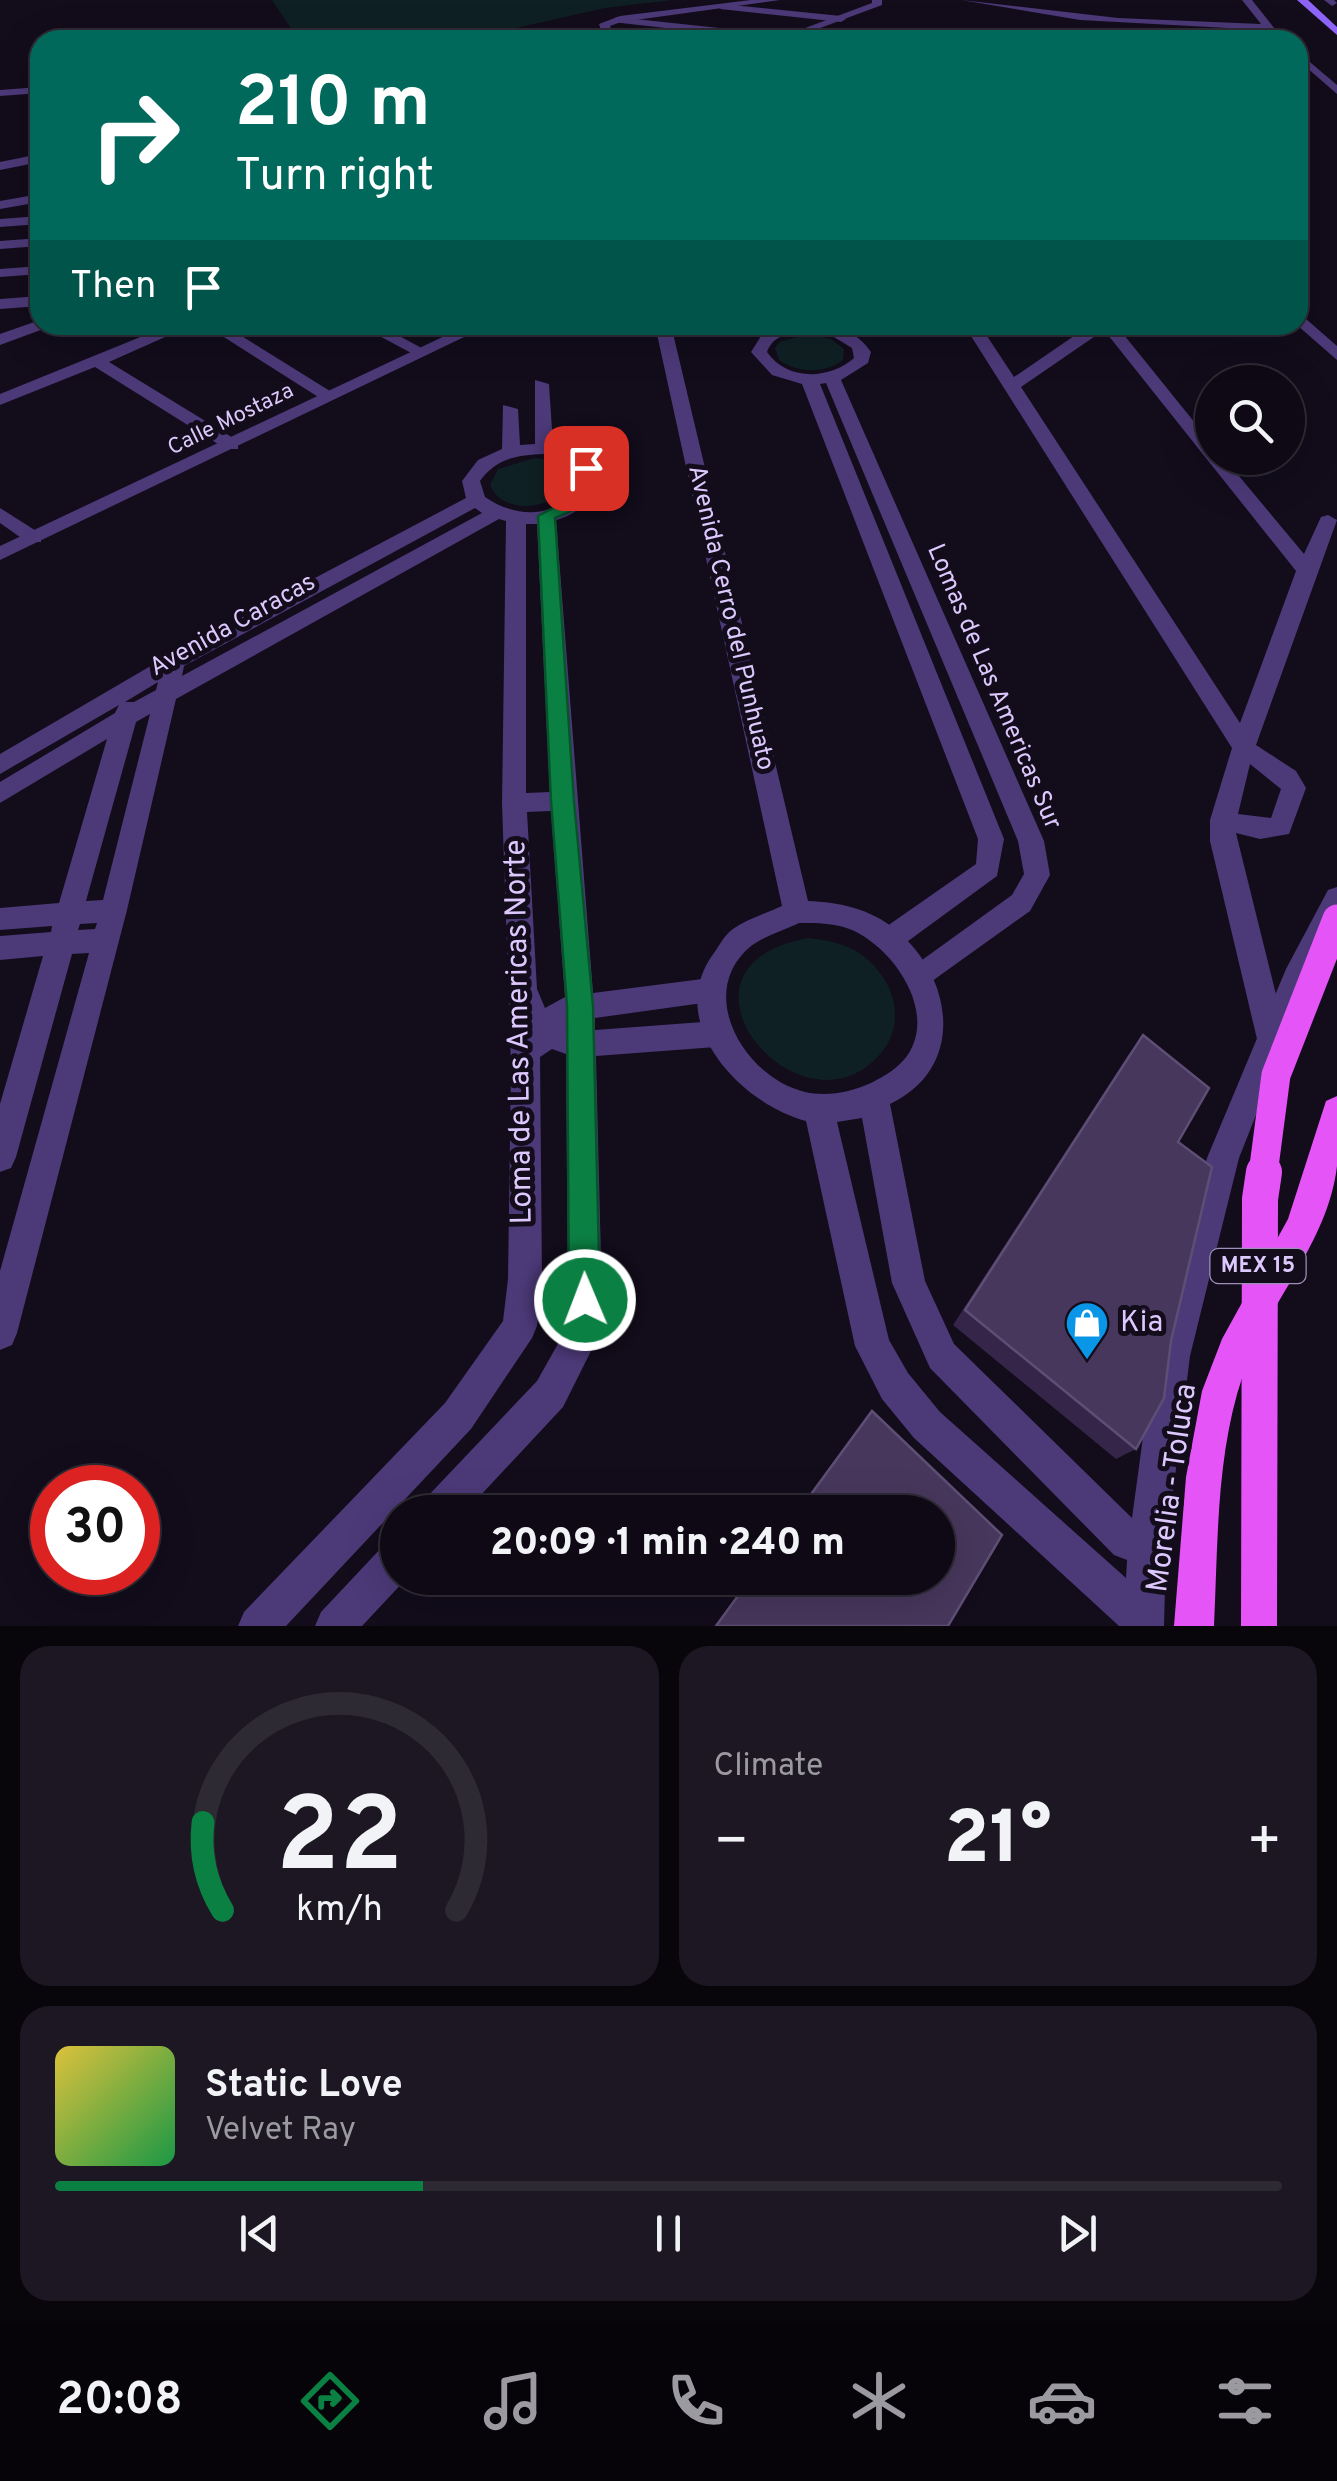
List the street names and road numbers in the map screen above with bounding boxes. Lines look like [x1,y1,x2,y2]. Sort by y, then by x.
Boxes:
street label: Calle Mostaza [164,378,298,462]
street label: Avenida Cerro del Punhuato [679,462,781,774]
street label: Lomas de Las Americas Sur [918,539,1068,835]
street label: Avenida Caracas [144,567,322,685]
street label: Loma de Las Americas Norte [498,839,542,1225]
road number: MEX 15 [1210,1249,1306,1283]
street label: Morelia - Toluca [1140,1381,1206,1595]

